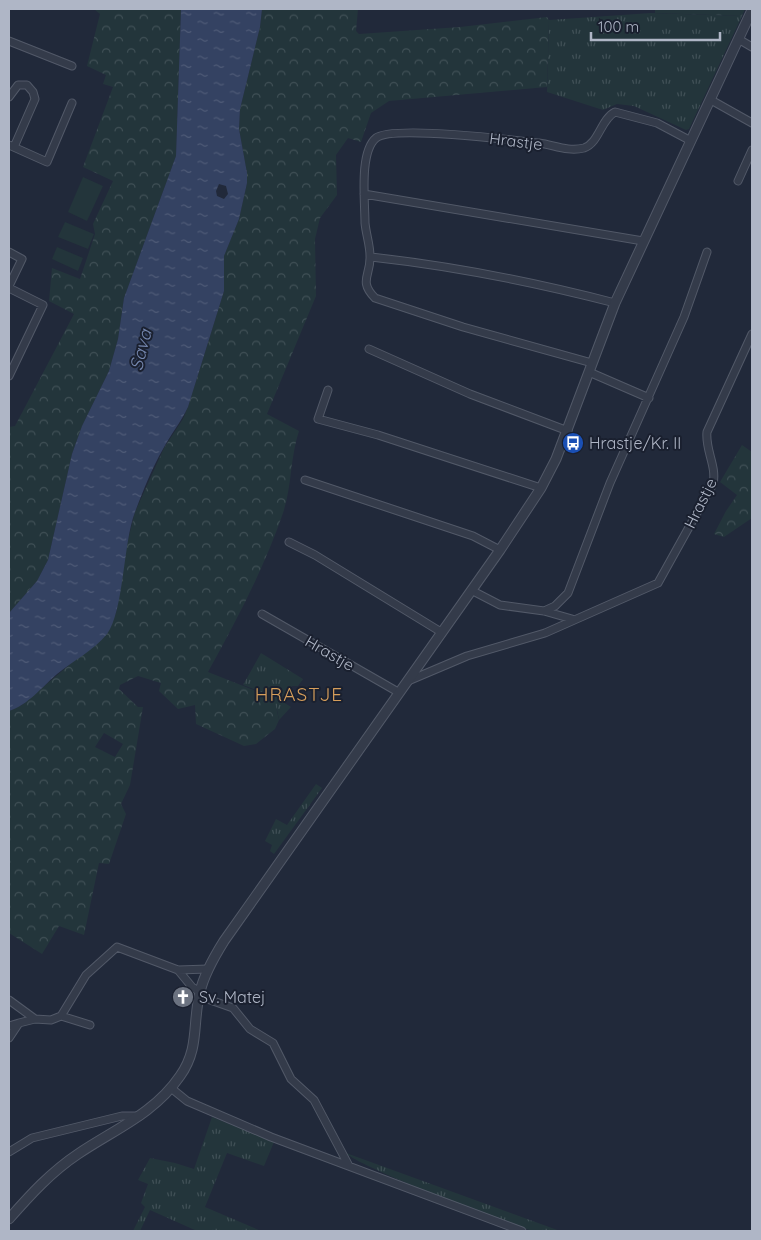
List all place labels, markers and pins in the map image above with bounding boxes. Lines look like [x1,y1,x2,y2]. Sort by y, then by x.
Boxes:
bus stop icon: Hrastje/Kr. II [561,431,585,455]
place label: Hrastje/Kr. II [589,433,681,453]
church icon: Sv. Matej [171,985,195,1009]
place label: Sv. Matej [199,987,265,1007]

